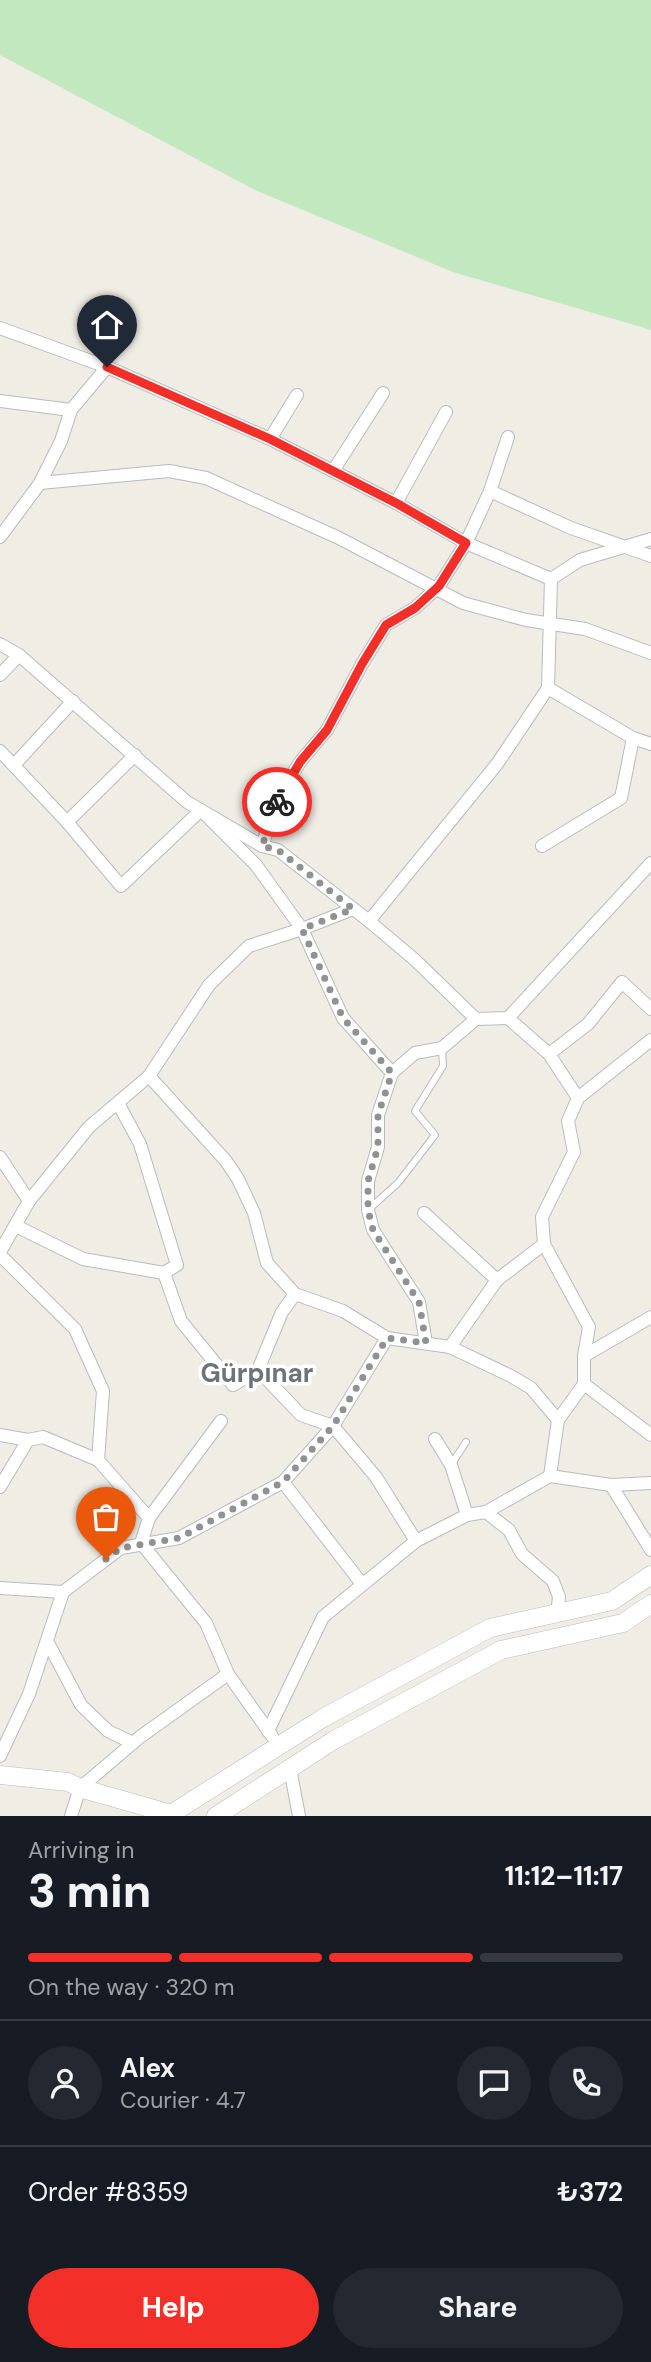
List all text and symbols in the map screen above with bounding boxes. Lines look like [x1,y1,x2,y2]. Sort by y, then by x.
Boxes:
pin [77,295,137,367]
icon: home [88,306,126,344]
courier [242,767,312,837]
icon: bike [258,783,296,821]
district label: Gürpınar [201,1356,314,1390]
pin [76,1487,136,1559]
icon: bag [87,1498,125,1536]
text: Arriving in [28,1835,134,1865]
text: 11:12–11:17 [505,1859,623,1893]
text: 3 min [28,1861,151,1921]
text: On the way · 320 m [28,1972,234,2002]
button: person [28,2046,102,2120]
button: chat [457,2046,531,2120]
button: phone [549,2046,623,2120]
text: Alex [120,2051,175,2085]
text: Courier · 4.7 [120,2085,246,2115]
text: Order #8359 [28,2175,188,2209]
text: ₺372 [557,2175,623,2209]
button: Help [28,2268,319,2348]
button: Share [333,2268,623,2348]

